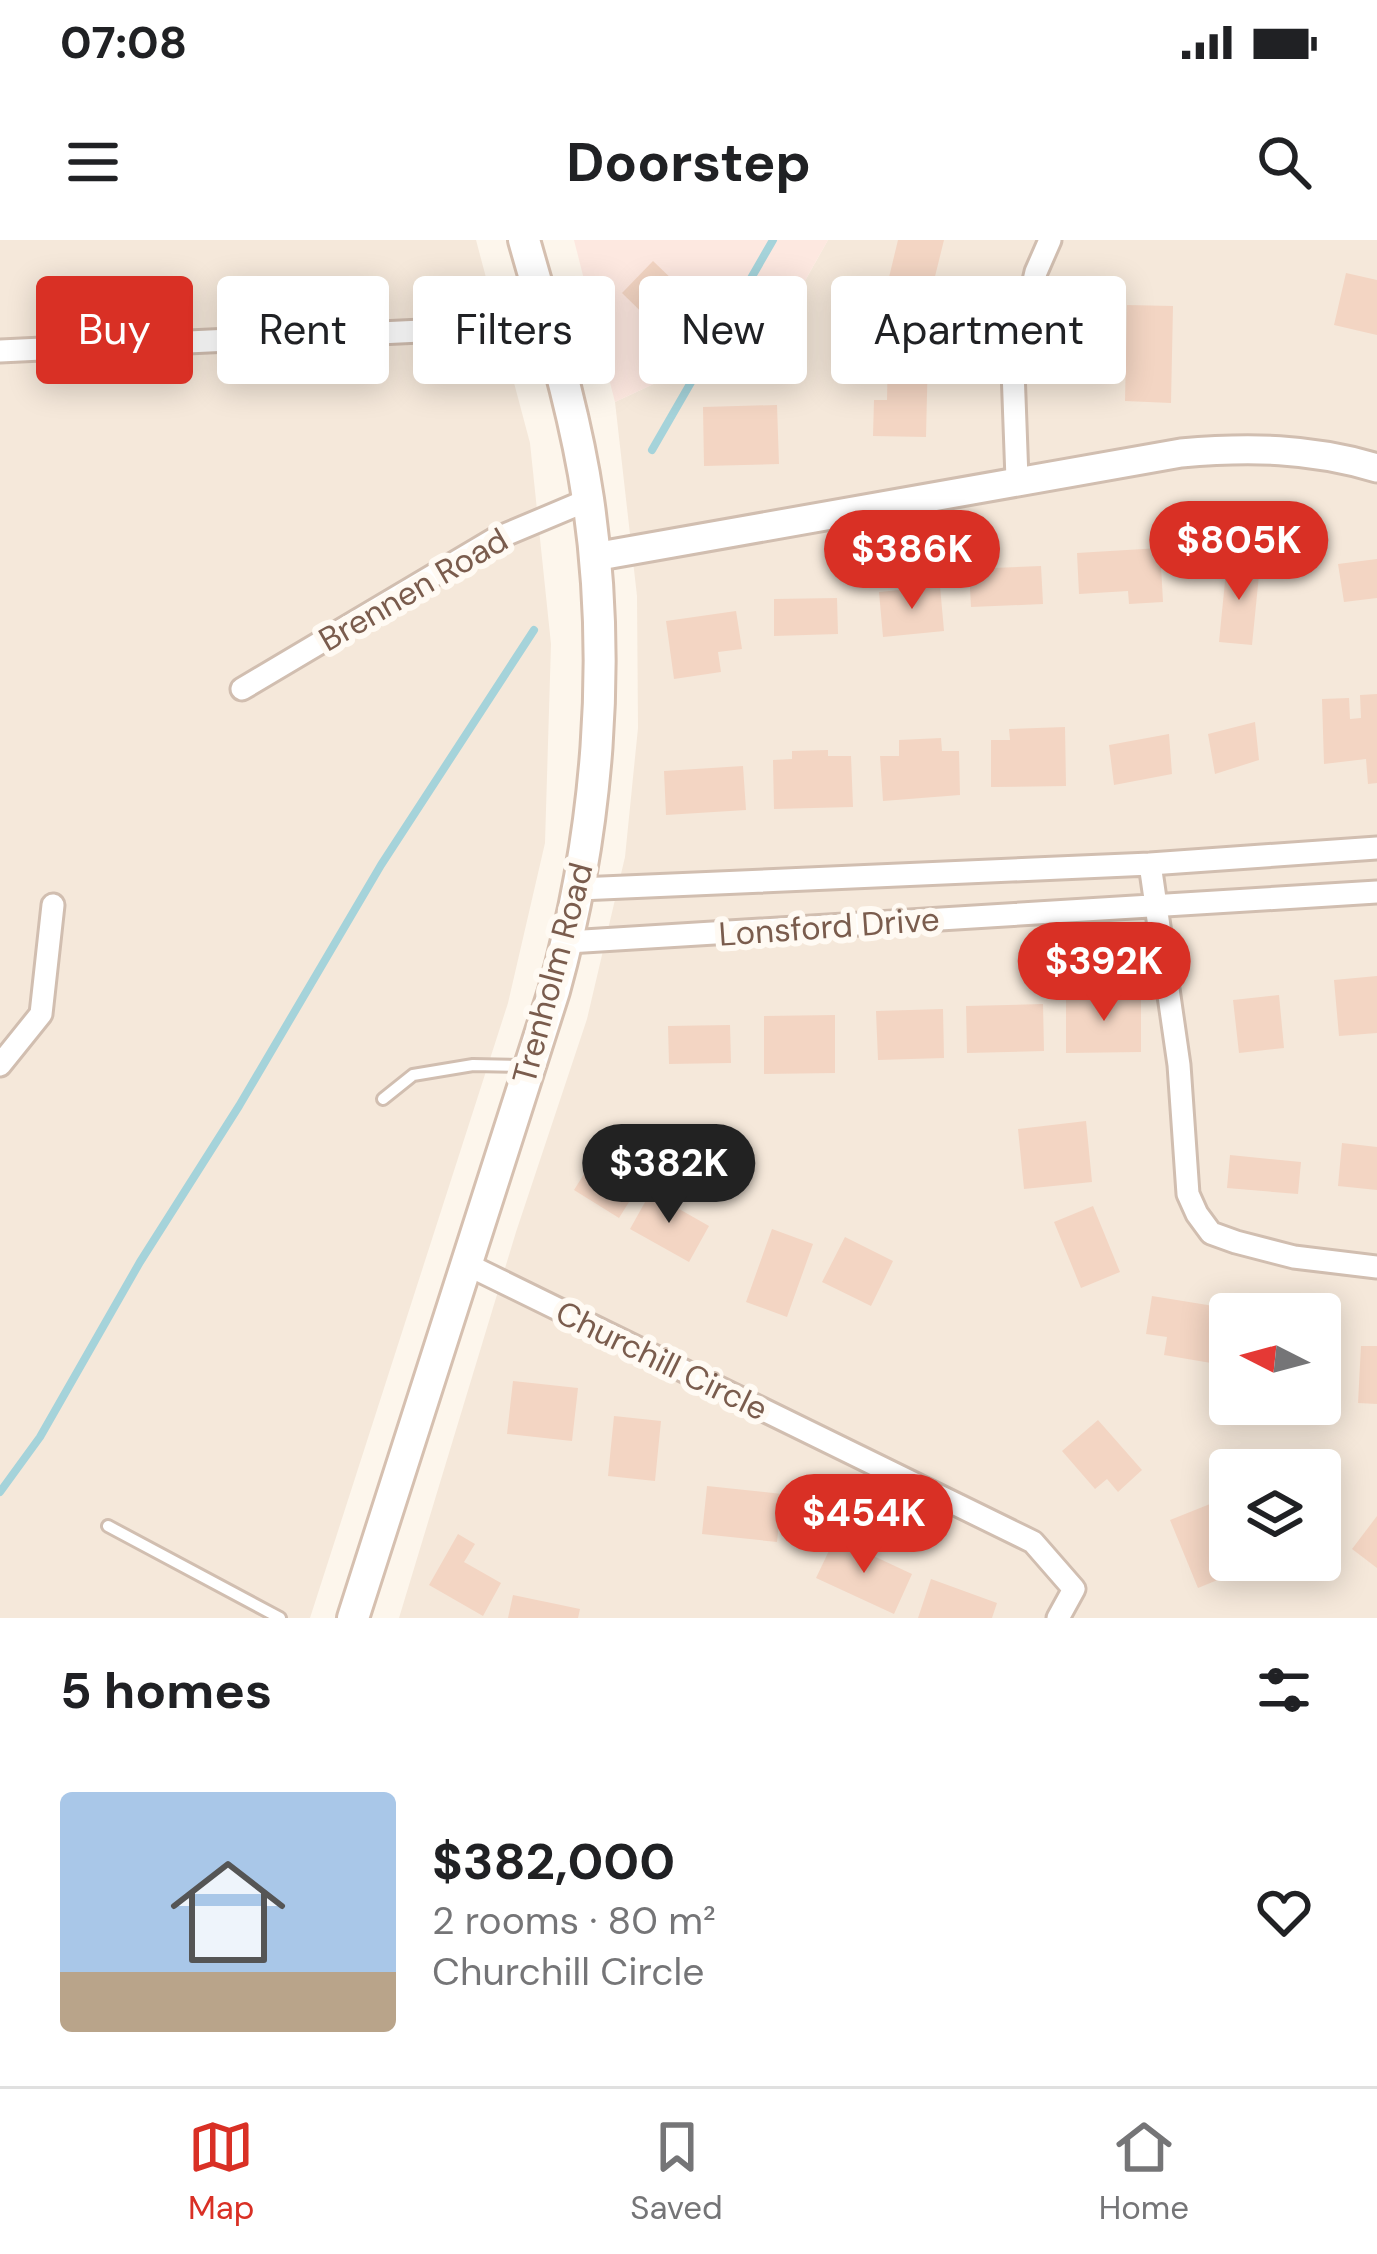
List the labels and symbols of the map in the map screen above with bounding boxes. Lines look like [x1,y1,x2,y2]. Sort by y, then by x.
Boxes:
pin: $805K [1155,501,1323,603]
pin: $386K [828,510,996,612]
street label: Brennen Road [311,518,516,661]
street label: Trenholm Road [502,858,603,1088]
street label: Lonsford Drive [717,897,941,956]
pin: $392K [1020,922,1188,1024]
pin: $382K [585,1124,753,1226]
street label: Churchill Circle [549,1291,775,1430]
north arrow [1209,1293,1341,1425]
pin: $454K [780,1474,948,1576]

